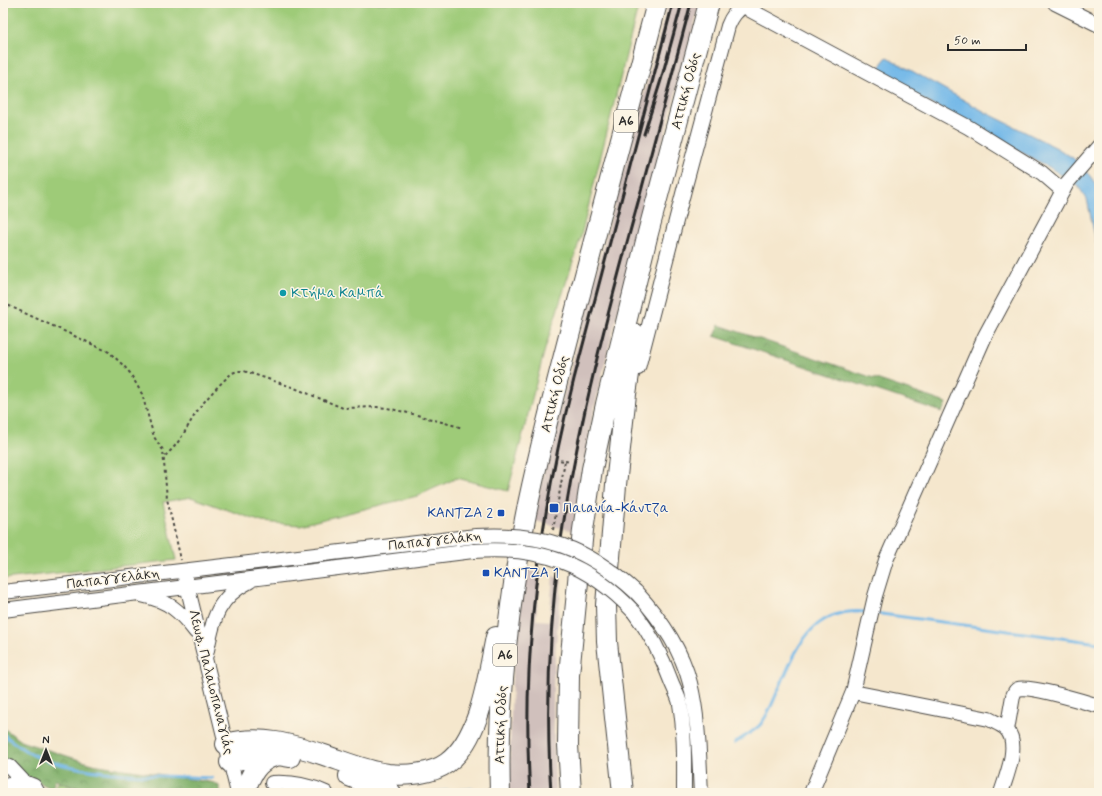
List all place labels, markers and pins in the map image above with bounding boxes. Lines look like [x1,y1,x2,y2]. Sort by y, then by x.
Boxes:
place label: Kτήμα Καμπά [291,284,384,302]
marker: Kτήμα Καμπά [278,288,288,298]
place label: Παιανία-Κάντζα [563,499,669,517]
marker: Παιανία-Κάντζα [548,502,560,514]
place label: ΚΑΝΤΖΑ 2 [427,504,493,522]
marker: ΚΑΝΤΖΑ 2 [496,508,506,518]
place label: ΚΑΝΤΖΑ 1 [494,564,559,582]
marker: ΚΑΝΤΖΑ 1 [481,568,491,578]

